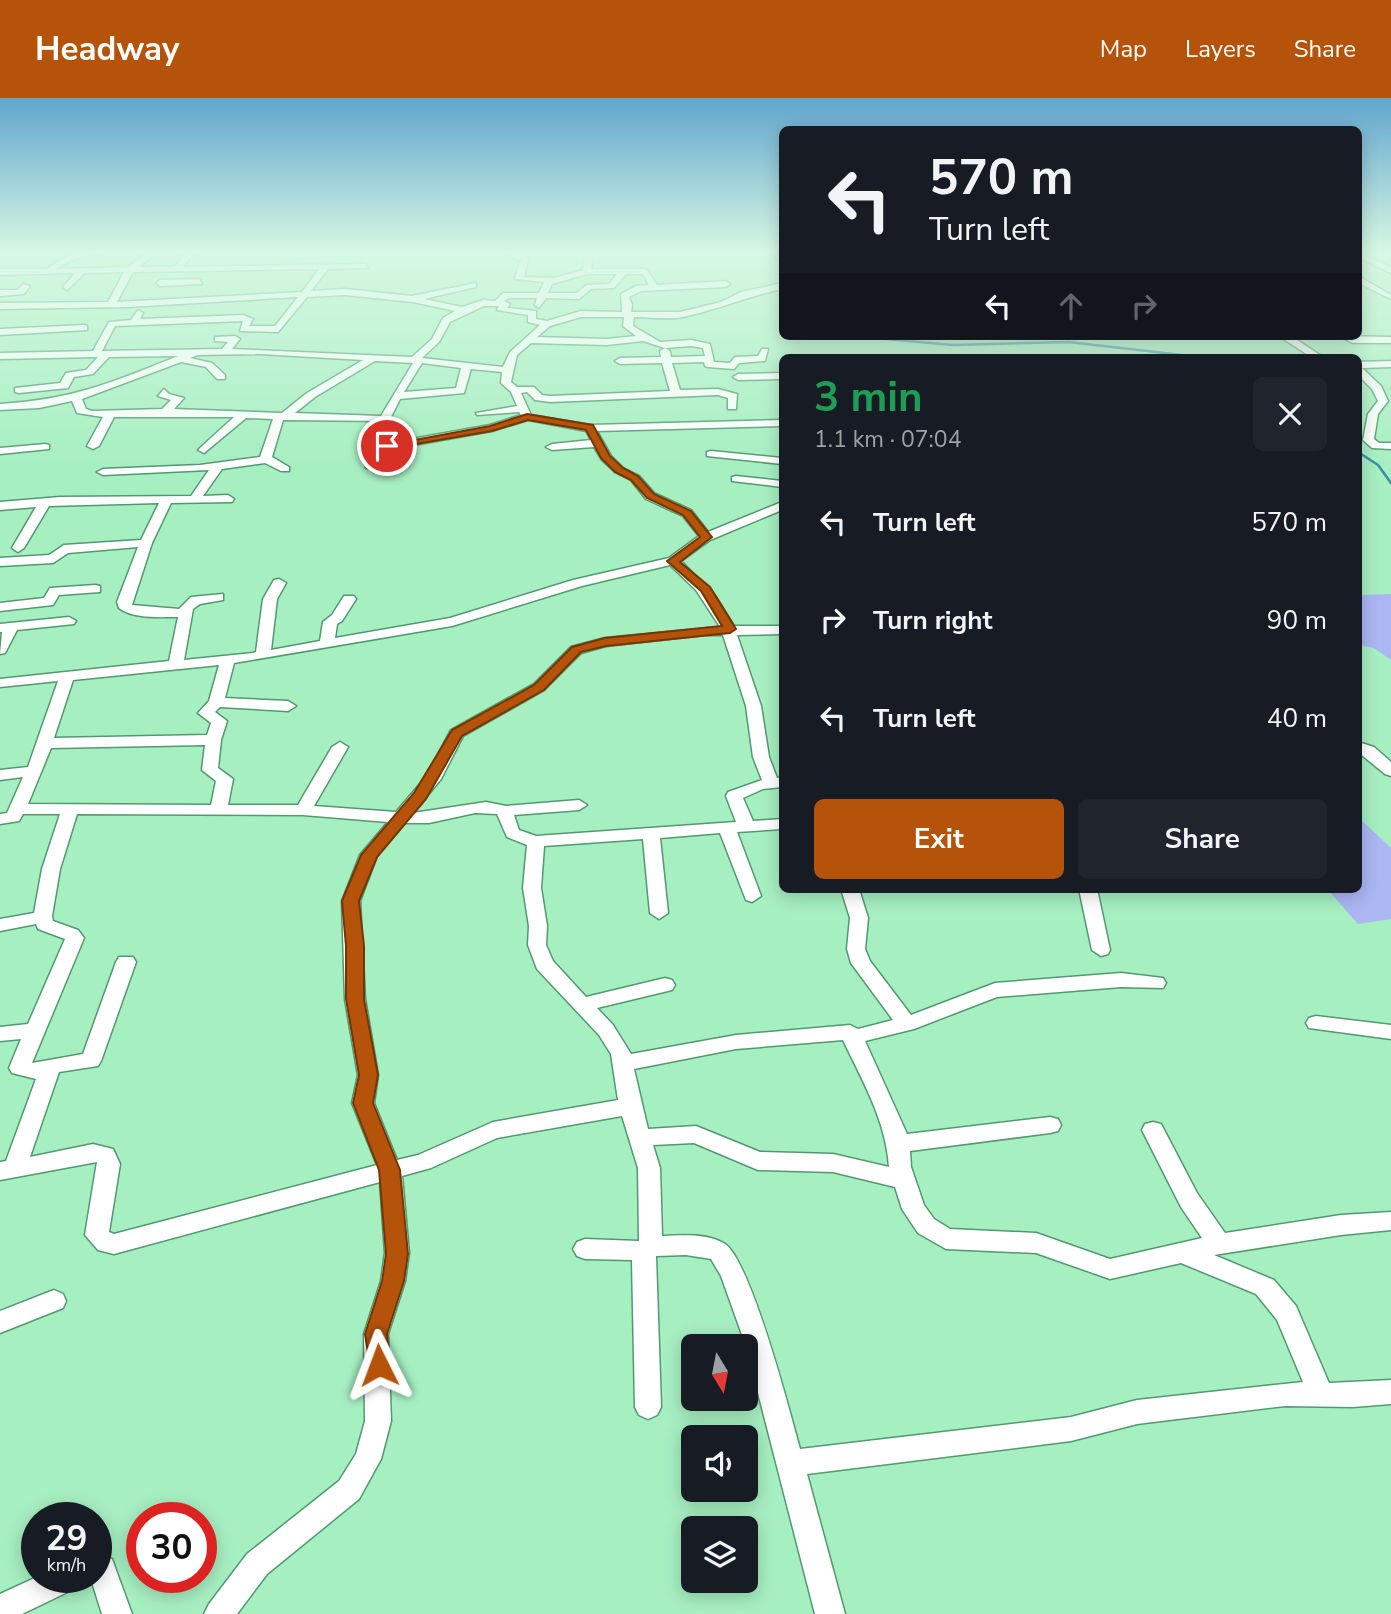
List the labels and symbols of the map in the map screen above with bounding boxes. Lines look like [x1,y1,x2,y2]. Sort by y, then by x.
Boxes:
pin [357,416,417,476]
position arrow [342,1328,416,1402]
north arrow [681,1334,758,1410]
speed limit sign: 30 [126,1502,217,1593]

